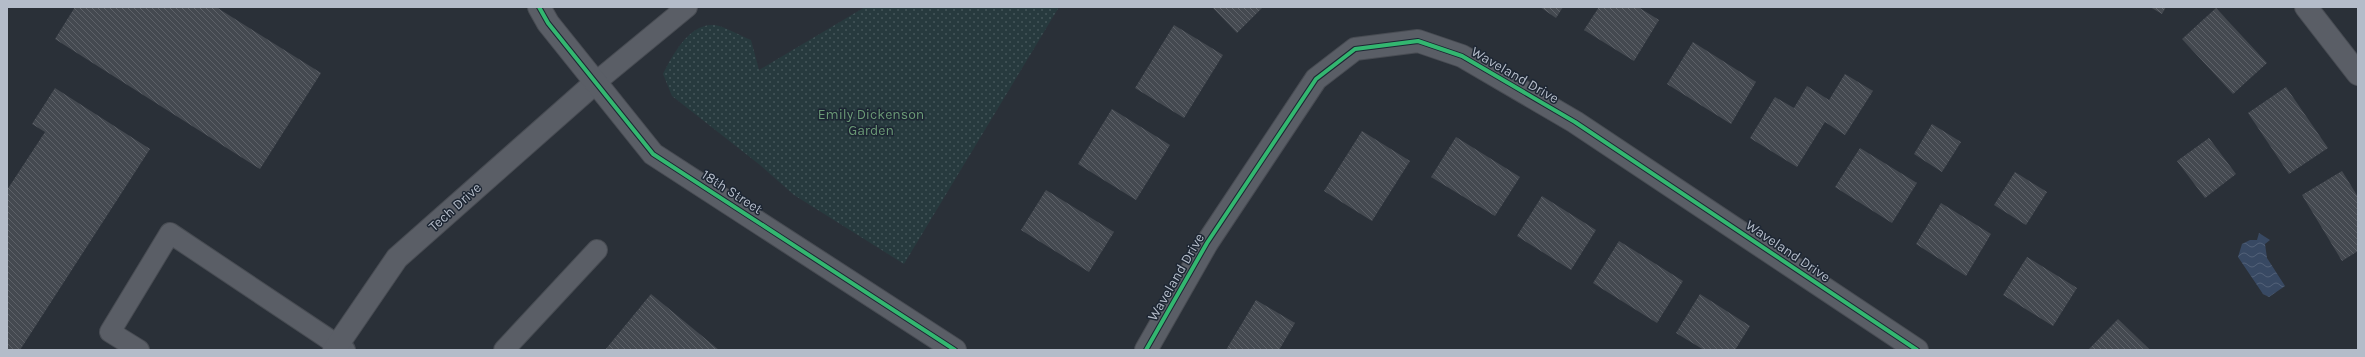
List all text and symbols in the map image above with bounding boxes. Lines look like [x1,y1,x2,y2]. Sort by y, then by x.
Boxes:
street label: Waveland Drive [1468,43,1562,107]
park label: Emily Dickenson Garden [818,106,924,139]
street label: 18th Street [699,166,765,218]
street label: Tech Drive [425,179,485,235]
street label: Waveland Drive [1742,216,1834,286]
street label: Waveland Drive [1144,230,1208,324]

